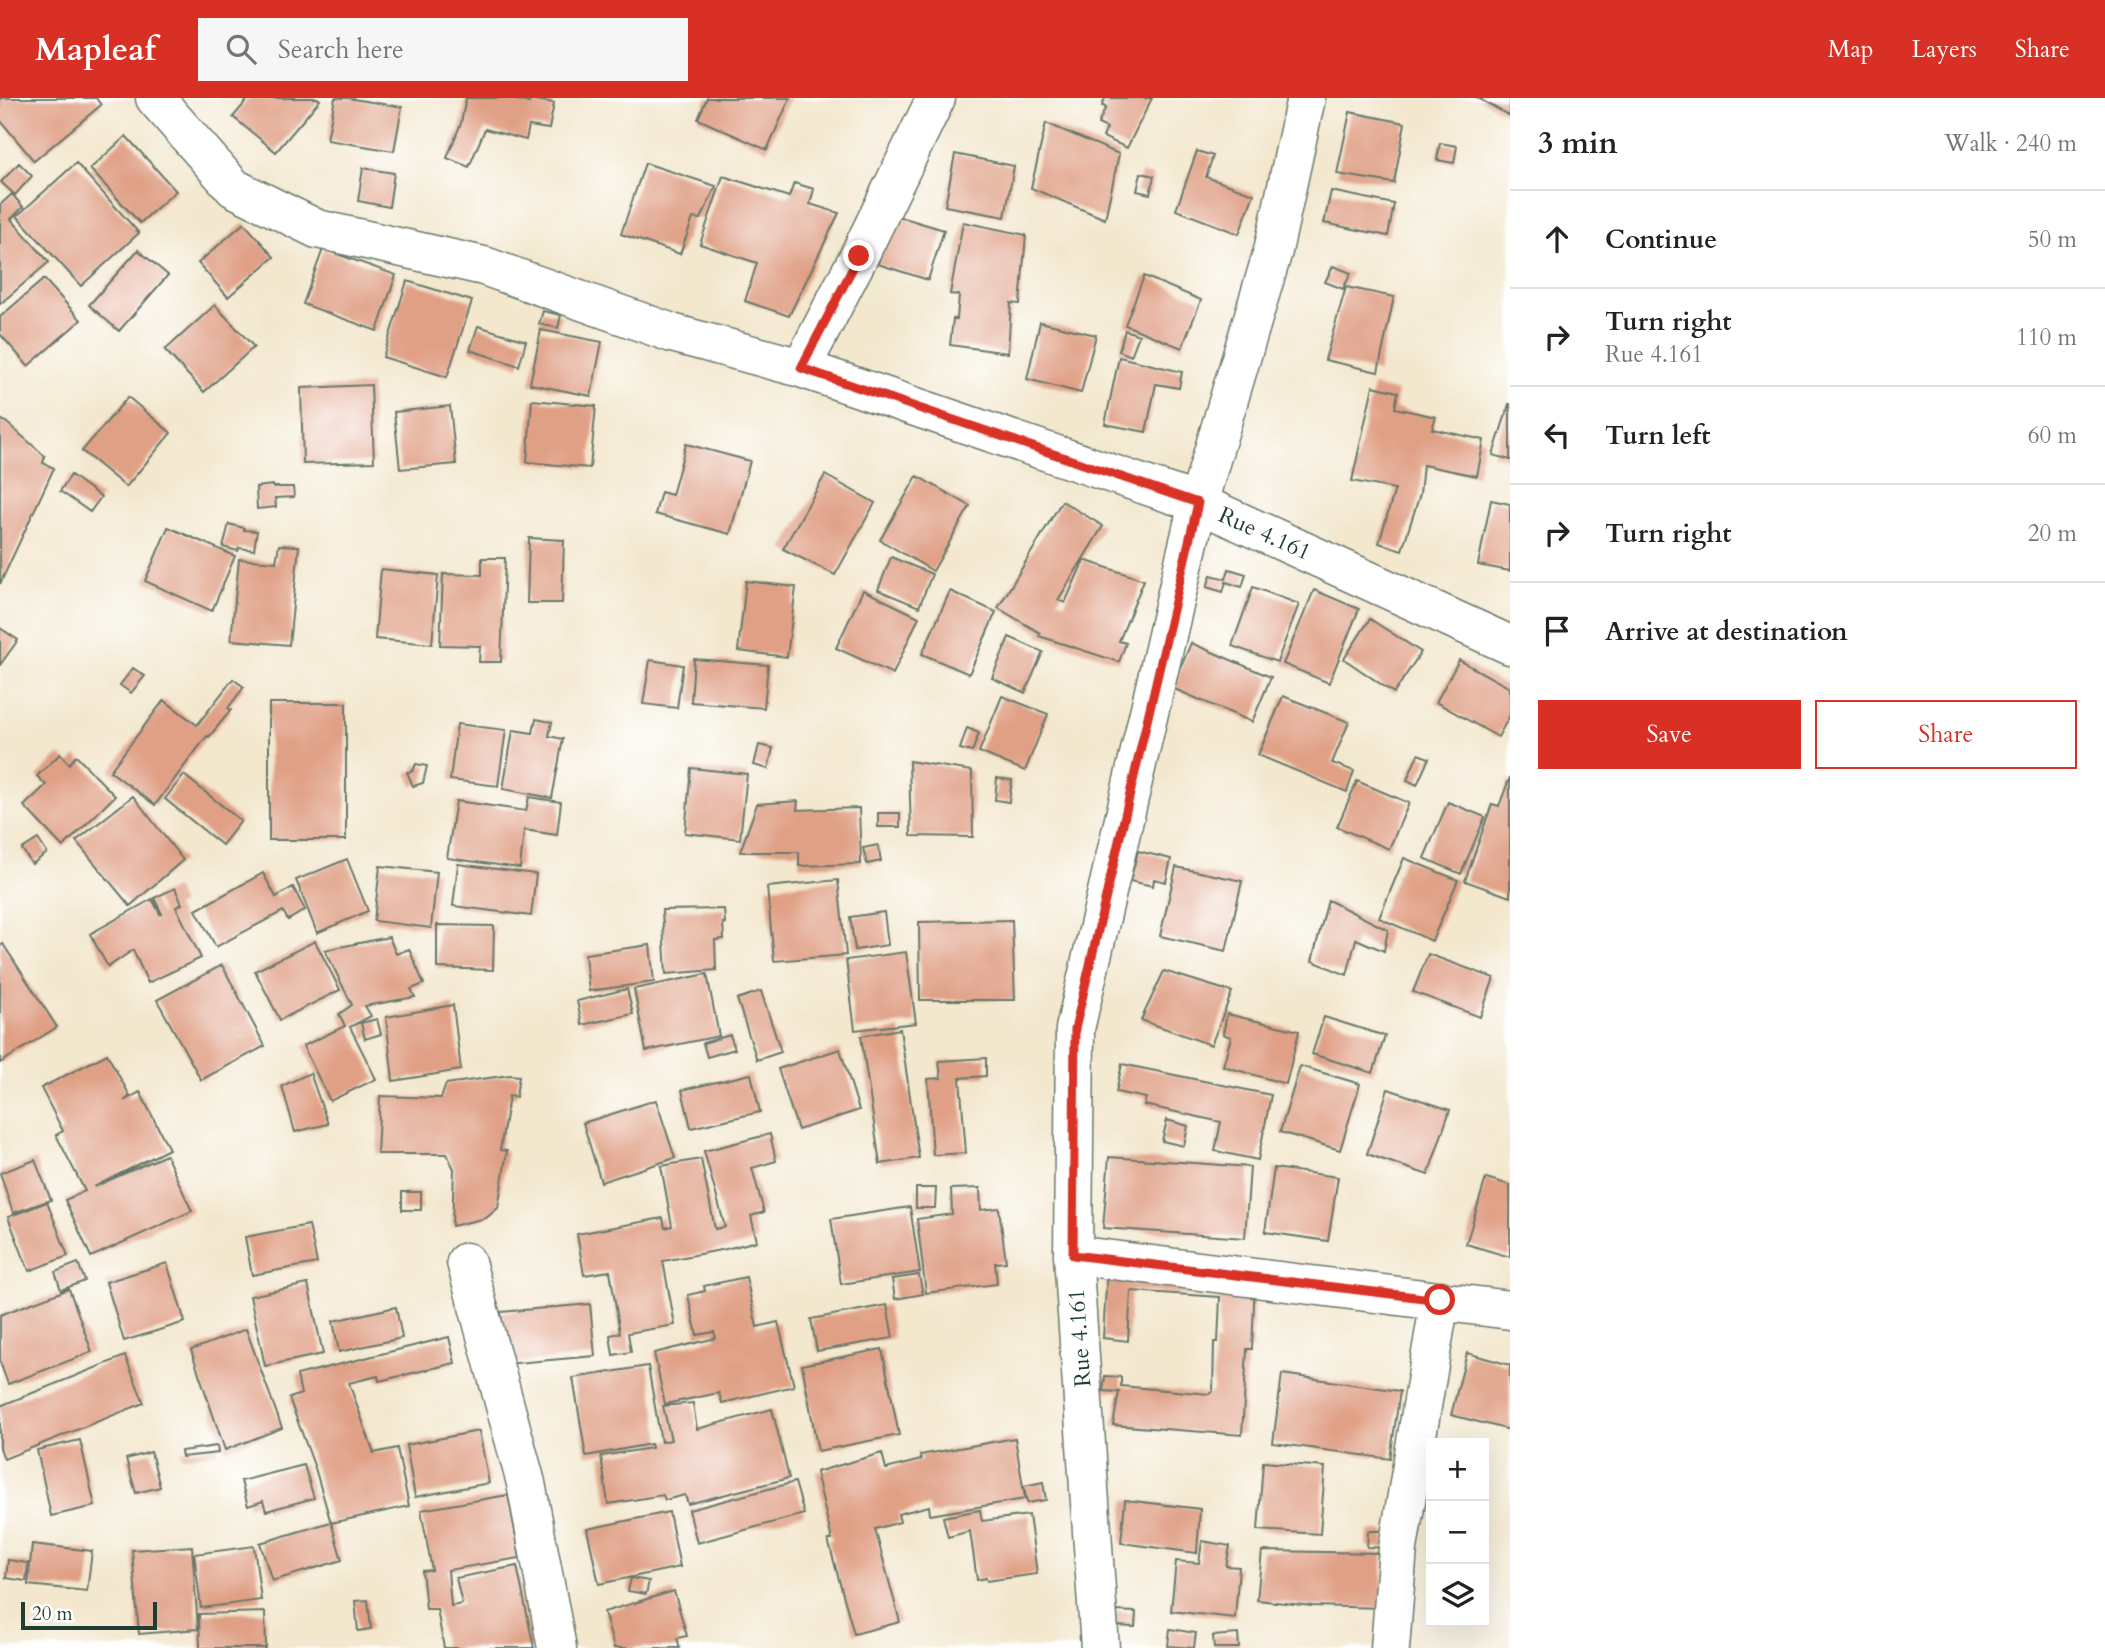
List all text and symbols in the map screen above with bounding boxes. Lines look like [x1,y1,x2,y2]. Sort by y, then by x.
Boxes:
search box [198,18,688,81]
text: Mapleaf [35,27,156,72]
icon: search [222,30,260,68]
text: Search here [278,32,404,67]
text: Map [1828,33,1874,66]
text: Layers [1912,33,1977,66]
text: Share [2015,33,2070,66]
text: 3 min [1538,123,1618,164]
text: Walk · 240 m [1944,128,2077,159]
icon: ahead [1538,220,1576,258]
text: Continue [1605,222,1717,257]
text: 50 m [2028,224,2077,255]
route end [843,240,874,271]
text: Turn right [1605,304,1732,339]
icon: right [1538,318,1576,356]
text: 110 m [2016,322,2077,353]
text: Rue 4.161 [1605,339,1703,370]
icon: left [1538,416,1576,454]
text: Turn left [1605,418,1710,453]
text: 60 m [2028,420,2077,451]
street label: Rue 4.161 [1214,499,1316,568]
icon: right [1538,514,1576,552]
text: Turn right [1605,516,1732,551]
text: 20 m [2028,518,2077,549]
icon: arrive [1538,612,1576,650]
text: Arrive at destination [1605,614,1848,649]
button: Save [1538,700,1801,769]
button: Share [1815,700,2077,769]
route start [1424,1284,1455,1315]
street label: Rue 4.161 [1061,1288,1098,1388]
map controls [1426,1438,1489,1627]
button: + [1426,1438,1489,1501]
button: − [1426,1501,1489,1564]
button: layers [1426,1564,1489,1627]
scale bar [21,1599,158,1631]
text: 20 m [32,1601,73,1627]

